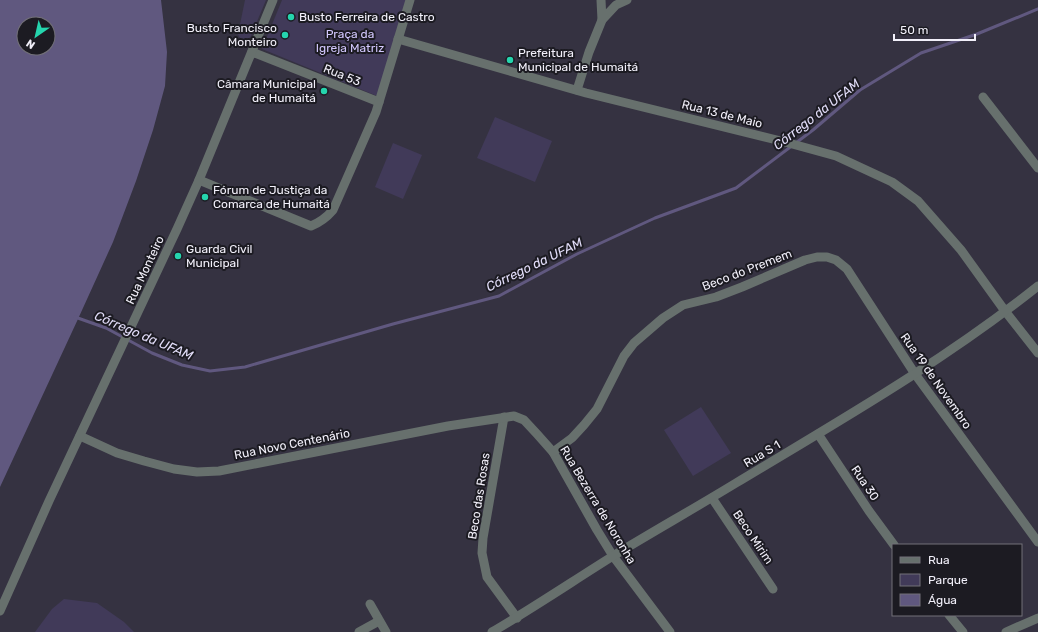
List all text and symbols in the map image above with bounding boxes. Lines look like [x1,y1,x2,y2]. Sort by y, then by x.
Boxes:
place label: Busto Ferreira de Castro [299,10,435,24]
marker: Busto Ferreira de Castro [286,12,296,22]
north arrow [16,16,56,56]
scale bar [894,16,975,42]
place label: Busto Francisco Monteiro [187,21,277,49]
text: 50 m [900,23,928,37]
park label: Praça da Igreja Matriz [316,27,384,55]
marker: Busto Francisco Monteiro [280,30,290,40]
text: N [24,36,38,51]
place label: Prefeitura Municipal de Humaitá [518,46,638,74]
marker: Prefeitura Municipal de Humaitá [505,55,515,65]
street label: Rua 53 [321,61,363,89]
water label: Córrego da UFAM [770,76,864,154]
place label: Câmara Municipal de Humaitá [217,77,316,105]
marker: Câmara Municipal de Humaitá [319,86,329,96]
street label: Rua 13 de Maio [680,97,764,131]
place label: Fórum de Justiça da Comarca de Humaitá [213,183,330,211]
marker: Fórum de Justiça da Comarca de Humaitá [200,192,210,202]
street label: Rua Monteiro [123,233,167,306]
water label: Córrego da UFAM [483,234,586,295]
place label: Guarda Civil Municipal [186,242,253,270]
street label: Beco do Premem [700,246,794,294]
marker: Guarda Civil Municipal [173,251,183,261]
water label: Córrego da UFAM [92,308,196,364]
street label: Rua 19 de Novembro [898,330,974,432]
street label: Rua Novo Centenário [233,426,351,462]
street label: Rua S 1 [741,438,783,470]
street label: Rua Bezerra de Noronha [557,443,639,567]
street label: Beco das Rosas [465,452,493,540]
street label: Rua 30 [848,463,882,503]
street label: Beco Mirim [730,507,776,567]
legend [892,544,1022,616]
text: Rua [928,553,950,567]
text: Parque [928,573,968,587]
text: Água [928,593,957,607]

